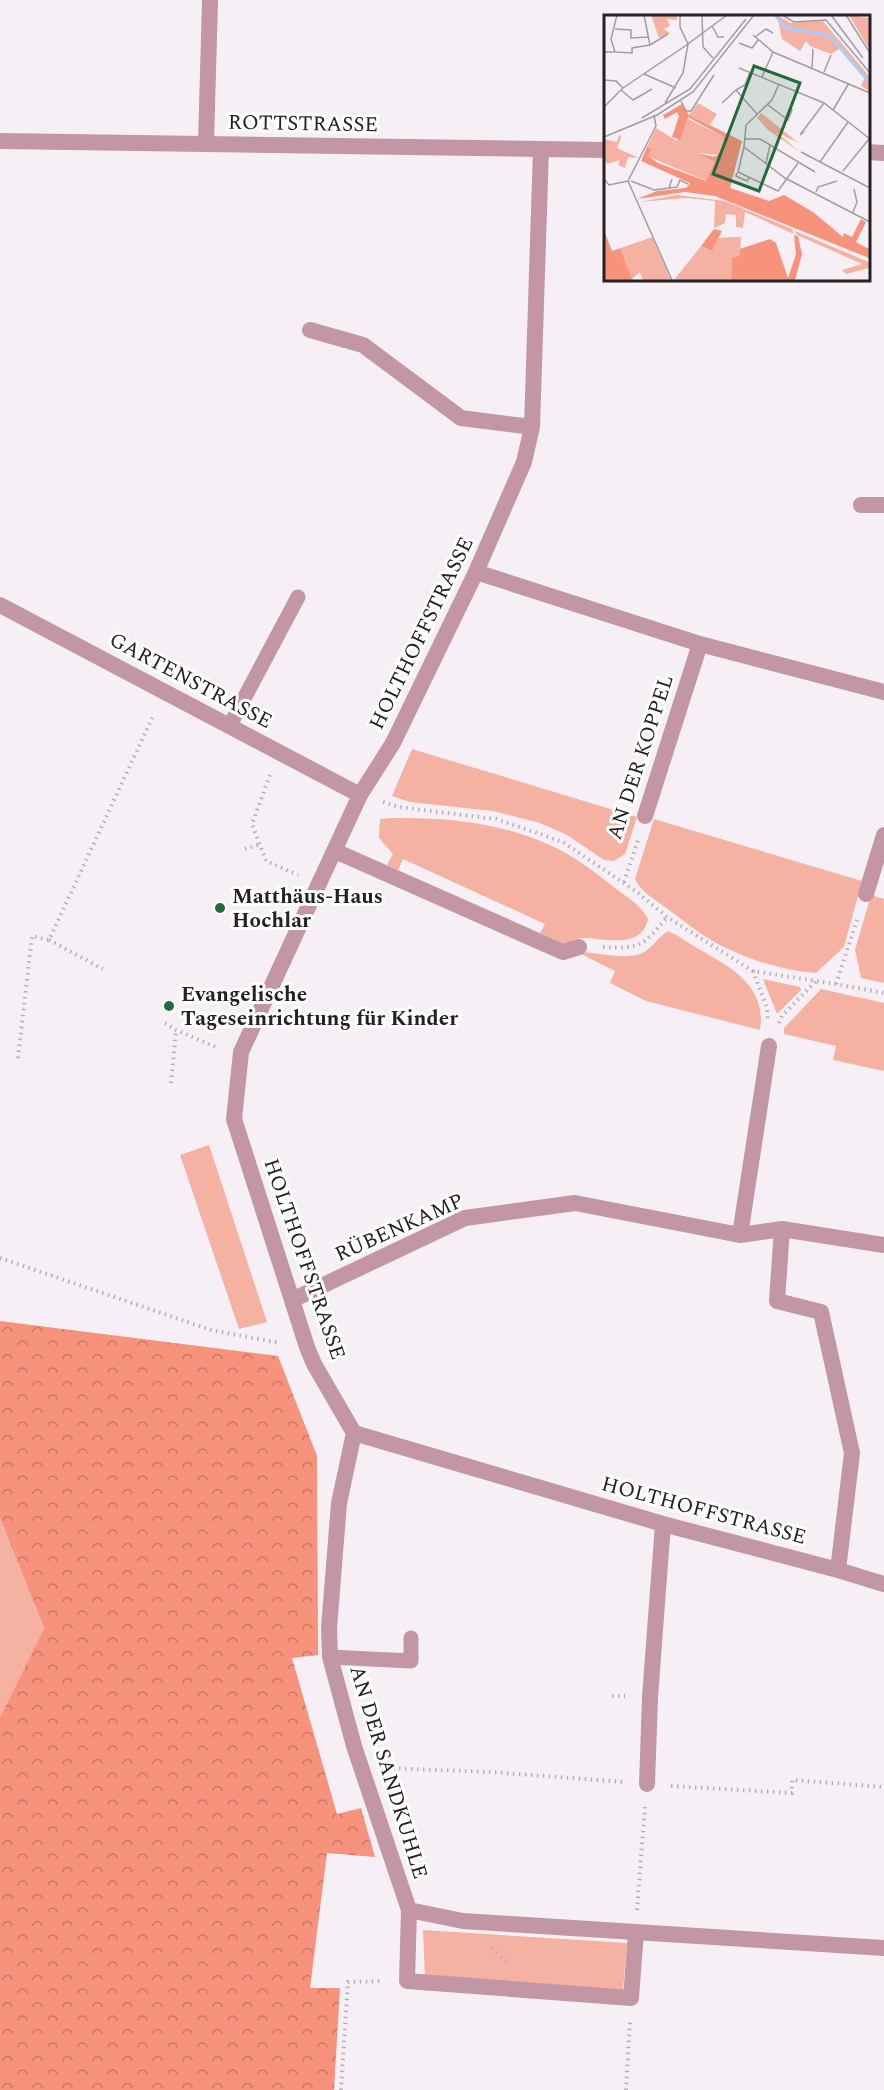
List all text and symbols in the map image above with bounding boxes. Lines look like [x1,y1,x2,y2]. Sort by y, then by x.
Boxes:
inset map [604,15,869,280]
street label: ROTTSTRASSE [228,107,378,141]
street label: HOLTHOFFSTRASSE [361,532,483,735]
street label: GARTENSTRASSE [103,624,278,737]
street label: AN DER KOPPEL [599,671,683,844]
place label: Matthäus-Haus Hochlar [232,881,383,937]
marker: Matthäus-Haus Hochlar [213,901,227,915]
place label: Evangelische Tageseinrichtung für Kinder [181,979,458,1035]
marker: Evangelische Tageseinrichtung für Kinder [162,999,176,1013]
street label: HOLTHOFFSTRASSE [255,1154,354,1364]
street label: RÜBENKAMP [330,1185,469,1271]
street label: HOLTHOFFSTRASSE [598,1468,810,1554]
street label: AN DER SANDKUHLE [340,1662,436,1883]

